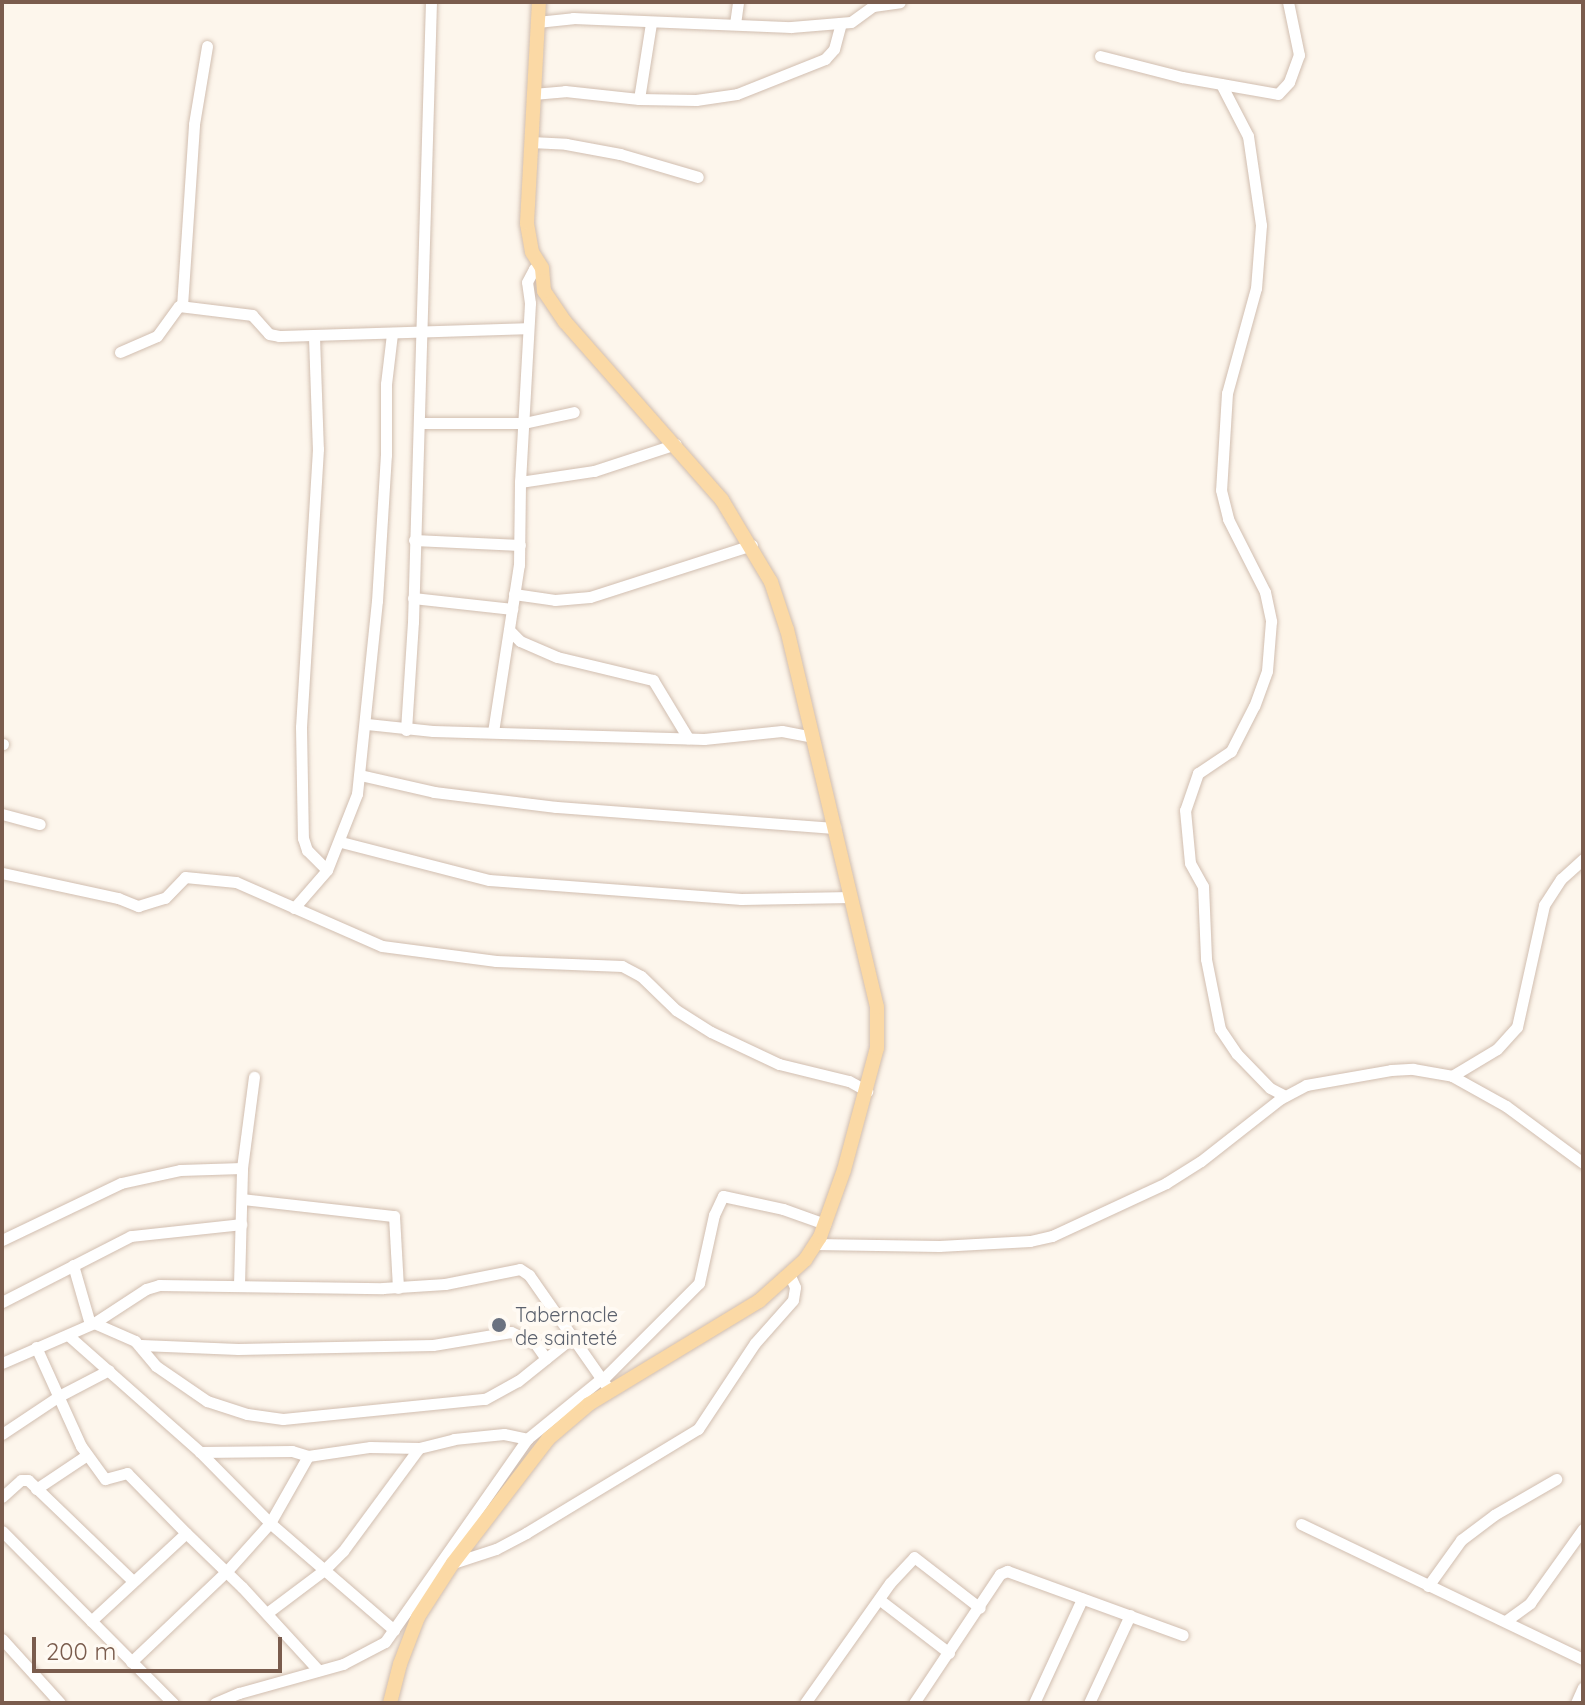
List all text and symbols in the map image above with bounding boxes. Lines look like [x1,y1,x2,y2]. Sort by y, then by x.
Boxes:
place label: Tabernacle de sainteté [515,1302,618,1349]
marker: Tabernacle de sainteté [490,1316,508,1334]
scale bar [36,1621,286,1671]
text: 200 m [46,1636,116,1666]

